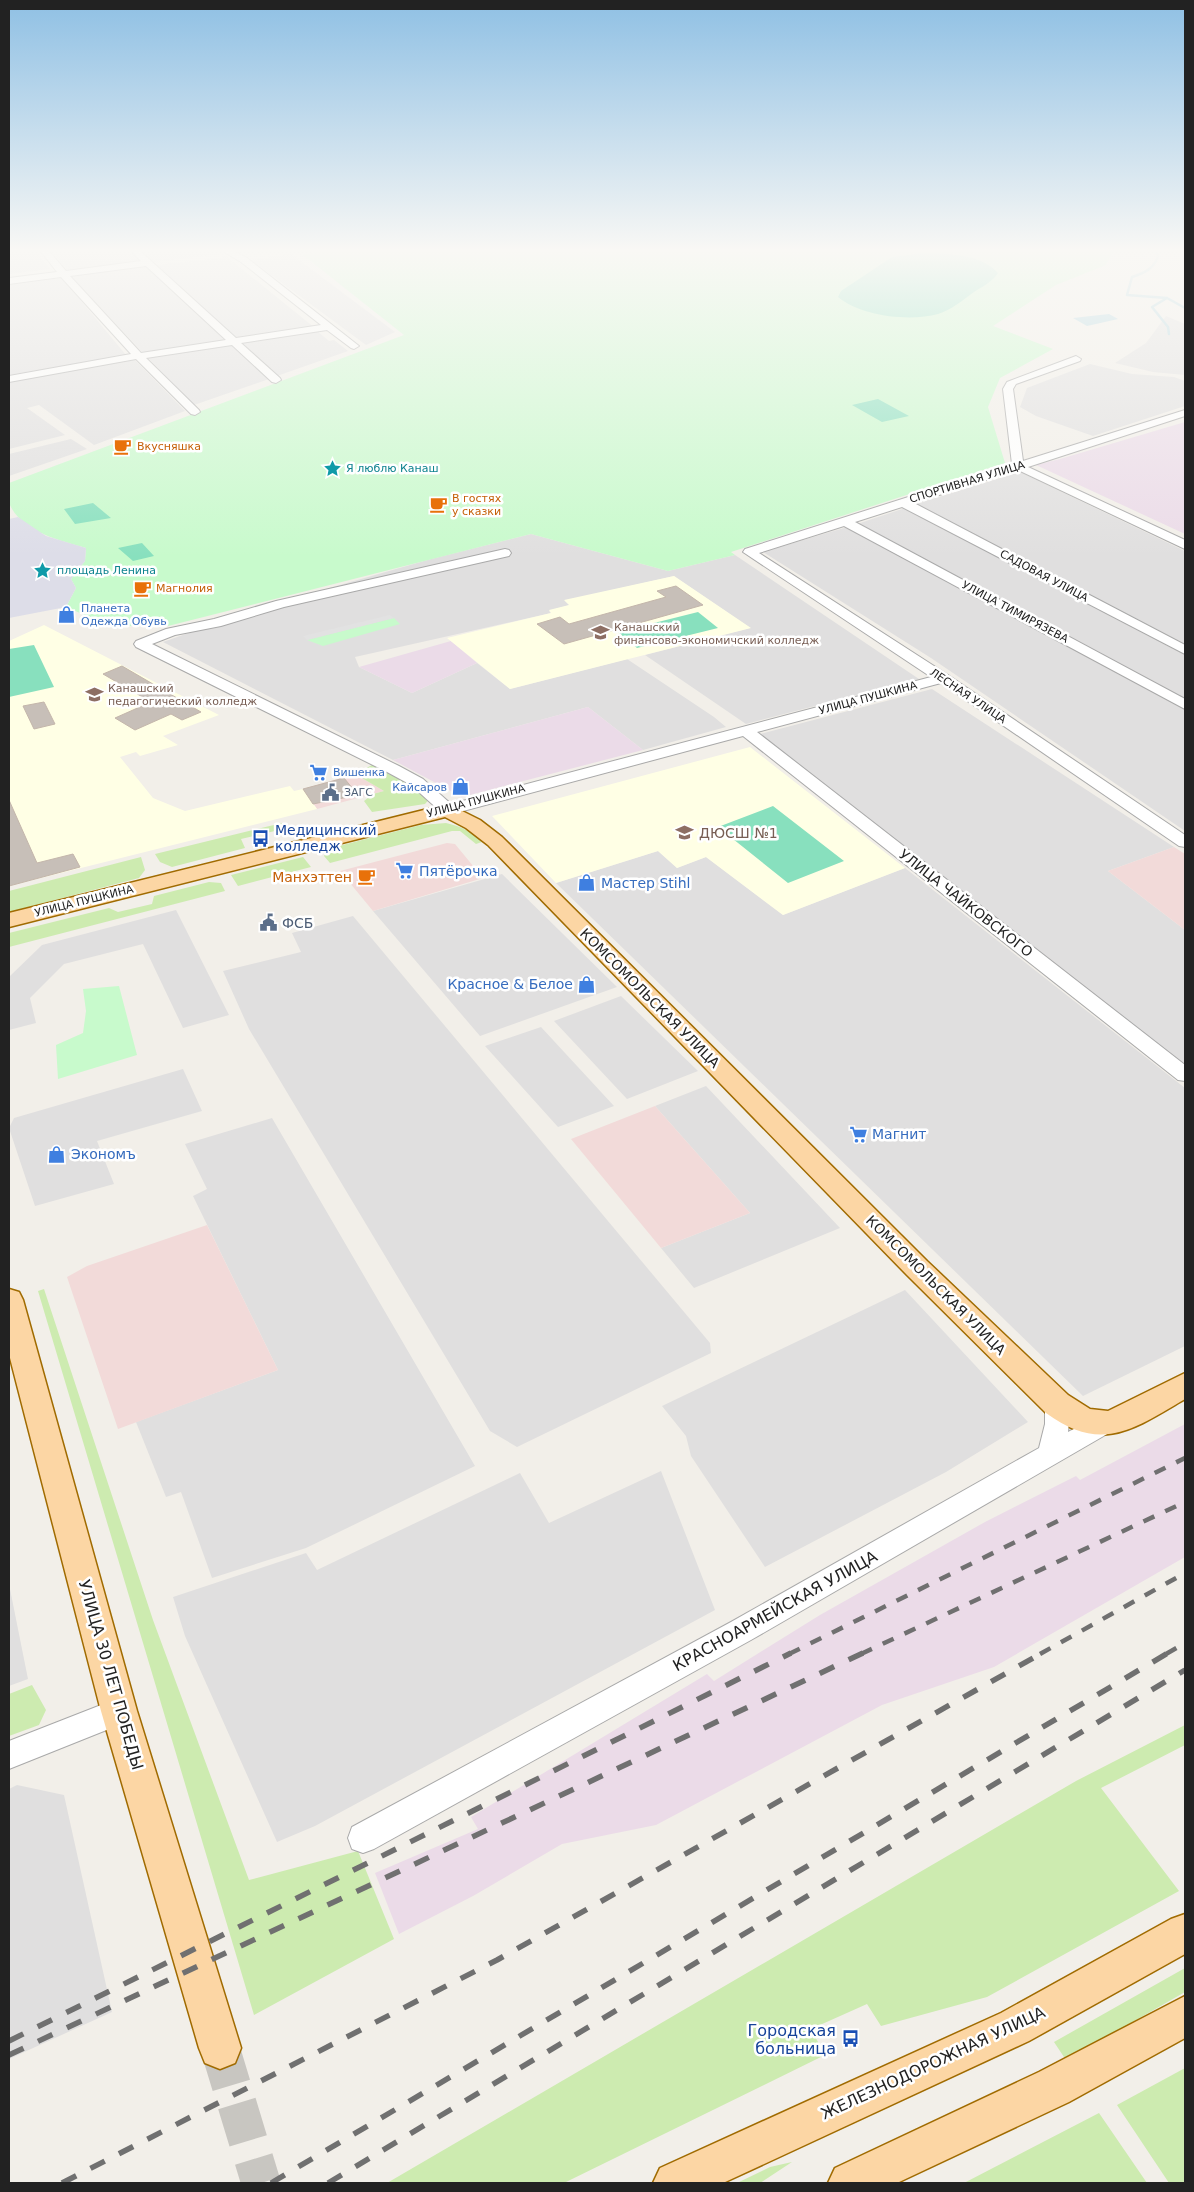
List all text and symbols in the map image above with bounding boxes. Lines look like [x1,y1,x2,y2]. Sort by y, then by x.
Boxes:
cafe icon: Вкусняшка [113,436,133,456]
place label: Вкусняшка [137,440,201,453]
place icon: Я люблю Канаш [322,458,342,478]
street label: СПОРТИВНАЯ УЛИЦА [908,458,1027,506]
place label: Я люблю Канаш [346,462,439,475]
place label: В гостях у сказки [452,492,502,518]
cafe icon: В гостях у сказки [428,494,448,514]
street label: САДОВАЯ УЛИЦА [998,547,1091,605]
place icon: площадь Ленина [33,560,53,580]
place label: площадь Ленина [57,564,156,577]
cafe icon: Магнолия [132,578,152,598]
street label: УЛИЦА ТИМИРЯЗЕВА [960,578,1071,646]
place label: Магнолия [156,582,213,595]
place label: Планета Одежда Обувь [81,602,167,628]
shop icon: Планета Одежда Обувь [57,604,77,624]
place label: Канашский финансово-экономичский колледж [614,621,819,647]
school or university icon: Канашский финансово-экономичский колледж [590,623,610,643]
street label: ЛЕСНАЯ УЛИЦА [927,666,1009,727]
street label: УЛИЦА ПУШКИНА [817,678,919,717]
place label: Канашский педагогический колледж [108,682,257,708]
school or university icon: Канашский педагогический колледж [84,684,104,704]
supermarket icon: Вишенка [309,762,329,782]
place label: Вишенка [333,766,385,779]
shop icon: Кайсаров [451,777,471,797]
place label: Кайсаров [392,781,447,794]
street label: УЛИЦА ПУШКИНА [425,781,527,820]
public building icon: ЗАГС [320,782,340,802]
place label: ЗАГС [344,786,373,799]
place label: Медицинский колледж [275,822,377,854]
school or university icon: ДЮСШ №1 [675,823,695,843]
place label: ДЮСШ №1 [699,825,778,841]
bus stop icon: Медицинский колледж [251,828,271,848]
street label: УЛИЦА ЧАЙКОВСКОГО [896,845,1037,960]
supermarket icon: Пятёрочка [395,861,415,881]
place label: Пятёрочка [419,863,497,879]
cafe icon: Манхэттен [356,867,376,887]
place label: Манхэттен [272,869,352,885]
shop icon: Мастер Stihl [577,873,597,893]
place label: Мастер Stihl [601,875,691,891]
street label: УЛИЦА ПУШКИНА [33,882,135,920]
public building icon: ФСБ [258,913,278,933]
place label: ФСБ [282,915,313,931]
street label: КОМСОМОЛЬСКАЯ УЛИЦА [577,925,723,1071]
shop icon: Красное & Белое [577,974,597,994]
place label: Красное & Белое [447,976,573,992]
supermarket icon: Магнит [848,1124,868,1144]
place label: Магнит [872,1126,926,1142]
shop icon: Экономъ [47,1144,67,1164]
place label: Экономъ [71,1146,136,1162]
street label: КОМСОМОЛЬСКАЯ УЛИЦА [863,1212,1009,1358]
street label: КРАСНОАРМЕЙСКАЯ УЛИЦА [669,1547,881,1675]
street label: УЛИЦА 30 ЛЕТ ПОБЕДЫ [75,1578,147,1772]
street label: ЖЕЛЕЗНОДОРОЖНАЯ УЛИЦА [818,2003,1048,2123]
place label: Городская больница [748,2021,836,2058]
bus stop icon: Городская больница [840,2029,860,2049]

